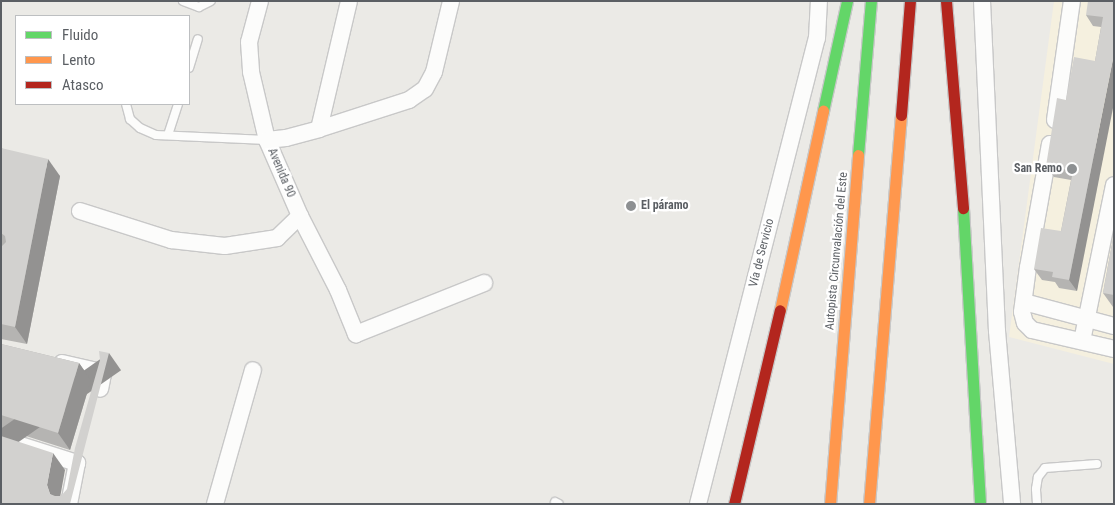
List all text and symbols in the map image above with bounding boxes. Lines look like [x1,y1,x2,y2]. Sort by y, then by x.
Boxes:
legend [15,15,190,105]
text: Fluido [62,26,98,44]
text: Lento [62,51,95,69]
text: Atasco [62,76,103,94]
street label: Avenida 90 [264,146,298,200]
place label: San Remo [1014,162,1062,176]
marker: San Remo [1066,163,1078,175]
street label: Autopista Circunvalación del Este [823,171,851,331]
place label: El páramo [641,199,689,213]
marker: El páramo [625,200,637,212]
street label: Vía de Servicio [747,217,777,289]

